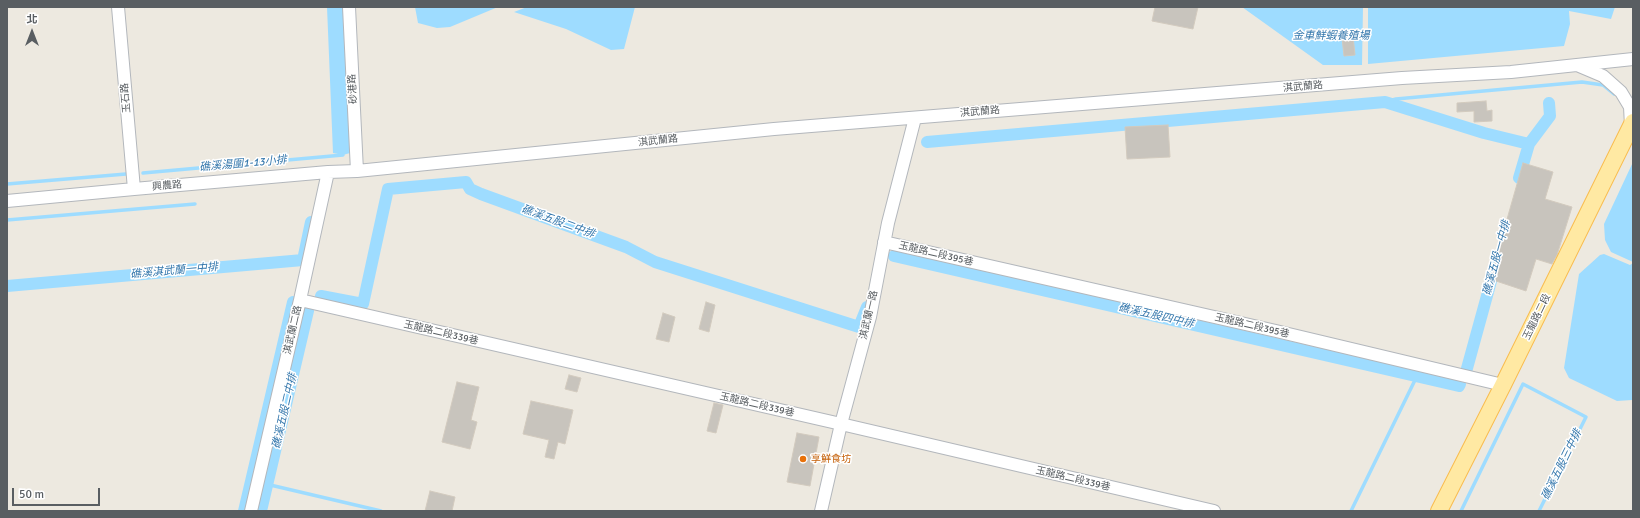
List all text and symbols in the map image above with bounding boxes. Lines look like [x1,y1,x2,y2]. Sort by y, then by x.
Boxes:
north arrow [12,12,52,52]
text: 北 [27,13,38,26]
water label: 金車鮮蝦養殖場 [1293,29,1369,43]
street label: 砂港路 [346,74,360,104]
street label: 淇武蘭路 [1283,79,1323,95]
street label: 玉石路 [119,83,133,113]
street label: 淇武蘭路 [960,104,1000,120]
street label: 淇武蘭路 [637,133,679,149]
water label: 礁溪湯圍1-13小排 [199,154,287,174]
street label: 興農路 [152,179,182,193]
water label: 礁溪五股二中排 [520,203,596,241]
water label: 礁溪五股一中排 [1481,219,1513,297]
street label: 玉龍路二段395巷 [898,240,974,268]
water label: 礁溪淇武蘭一中排 [130,261,218,281]
street label: 淇武蘭一路 [858,289,880,341]
street label: 玉龍路二段 [1521,292,1553,342]
water label: 礁溪五股四中排 [1117,301,1195,331]
street label: 淇武蘭二路 [282,304,304,356]
street label: 玉龍路二段395巷 [1214,312,1290,340]
street label: 玉龍路二段339巷 [403,319,479,347]
water label: 礁溪五股二中排 [270,372,300,450]
street label: 玉龍路二段339巷 [719,391,795,419]
water label: 礁溪五股三中排 [1539,428,1585,502]
place label: 享鮮食坊 [811,453,851,465]
marker: 享鮮食坊 [798,454,808,464]
street label: 玉龍路二段339巷 [1035,465,1111,493]
scale bar [14,480,102,506]
text: 50 m [19,487,44,502]

